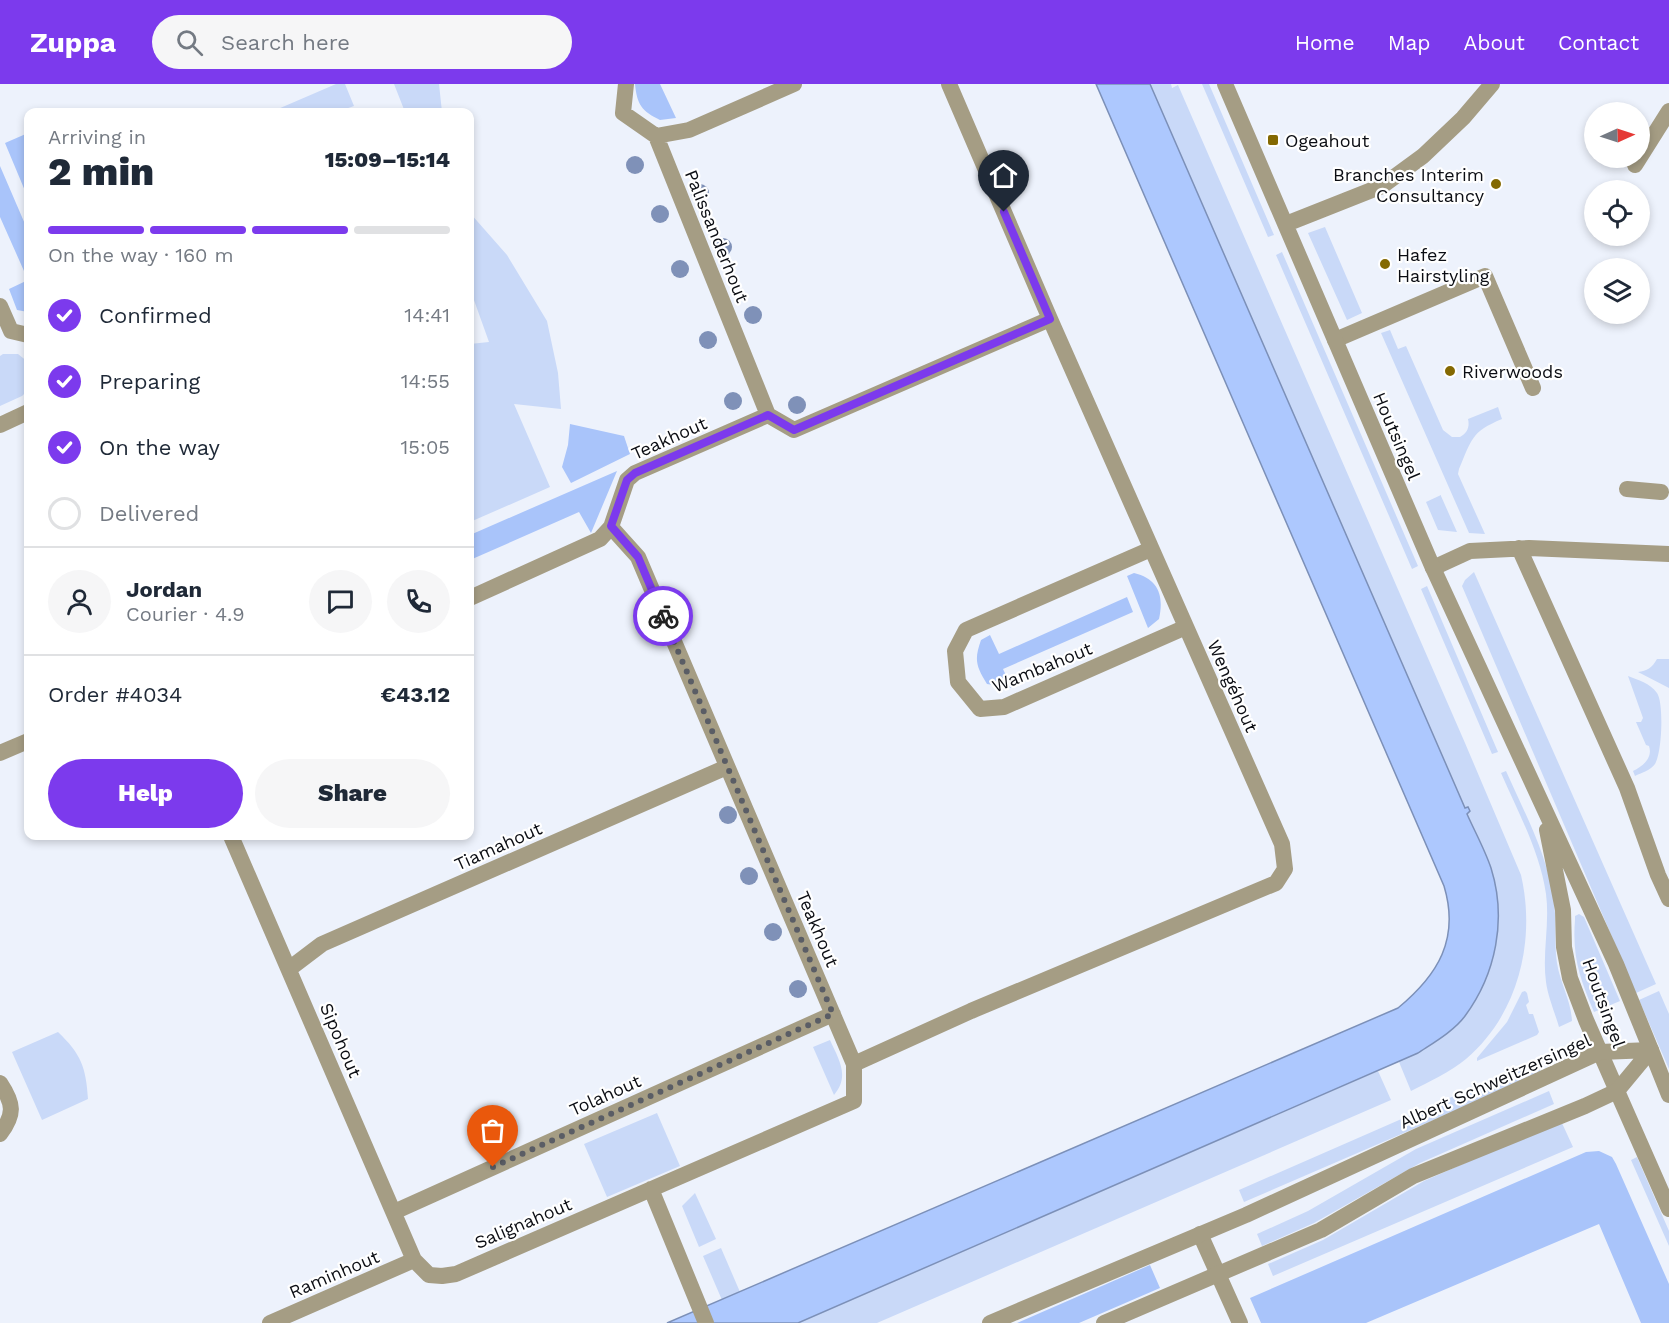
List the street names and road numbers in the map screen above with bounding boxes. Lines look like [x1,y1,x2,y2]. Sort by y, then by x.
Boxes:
street label: Palissanderhout [681,167,753,306]
street label: Houtsingel [1369,389,1425,484]
street label: Teakhout [628,412,710,464]
street label: Wambahout [989,637,1095,697]
street label: Wengéhout [1203,637,1263,736]
street label: Tiamahout [451,817,545,875]
street label: Teakhout [793,888,844,970]
street label: Houtsingel [1578,956,1630,1051]
street label: Sipohout [316,1000,366,1081]
street label: Albert Schweitzersingel [1396,1029,1594,1133]
street label: Tolahout [566,1070,644,1120]
street label: Salignahout [471,1193,575,1253]
street label: Raminhout [286,1245,383,1302]

